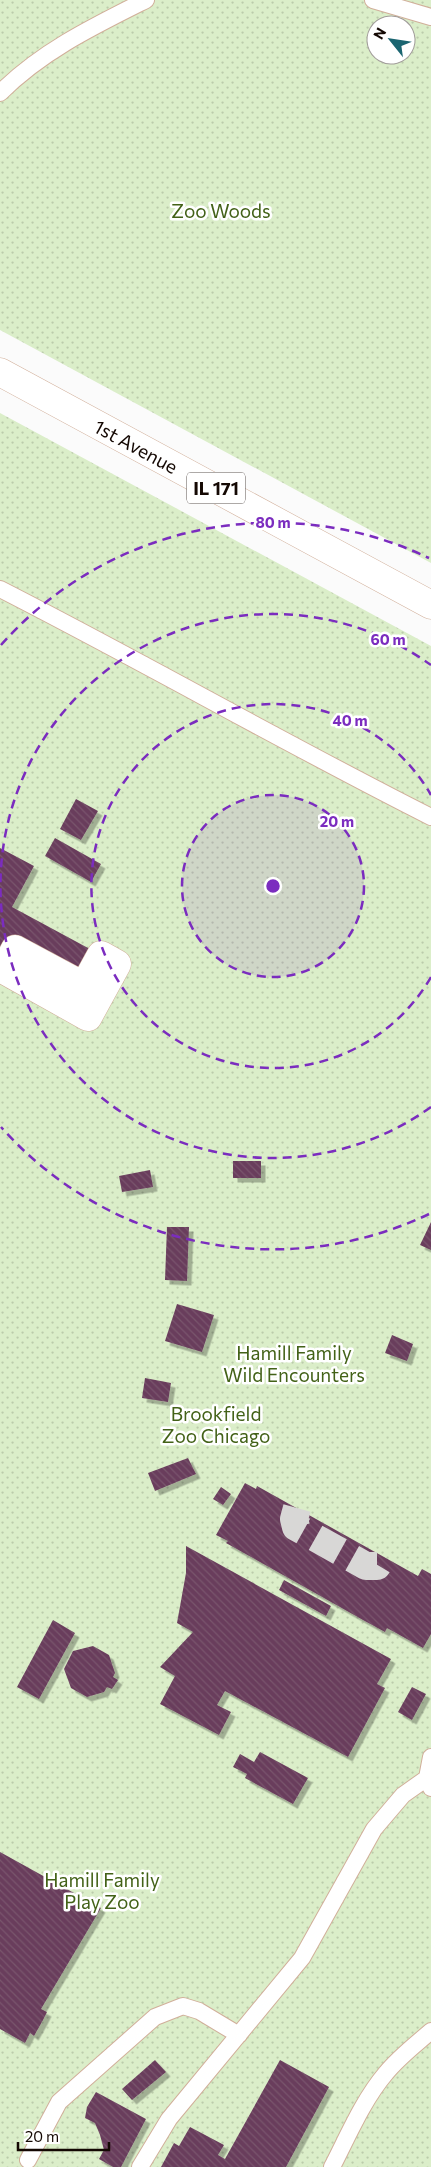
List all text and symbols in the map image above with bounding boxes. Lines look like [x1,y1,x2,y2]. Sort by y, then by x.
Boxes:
north arrow [366,15,416,65]
text: N [369,24,389,42]
park label: Zoo Woods [171,199,271,222]
street label: 1st Avenue [91,414,182,478]
road number: IL 171 [187,472,245,503]
text: 80 m [255,513,291,531]
text: 60 m [370,630,406,648]
text: 40 m [332,711,368,729]
text: 20 m [320,812,354,830]
centre of rings [264,877,282,895]
park label: Hamill Family Wild Encounters [223,1341,365,1386]
park label: Brookfield Zoo Chicago [162,1402,270,1447]
park label: Hamill Family Play Zoo [44,1868,160,1913]
scale bar [18,2120,109,2152]
text: 20 m [25,2127,59,2145]

